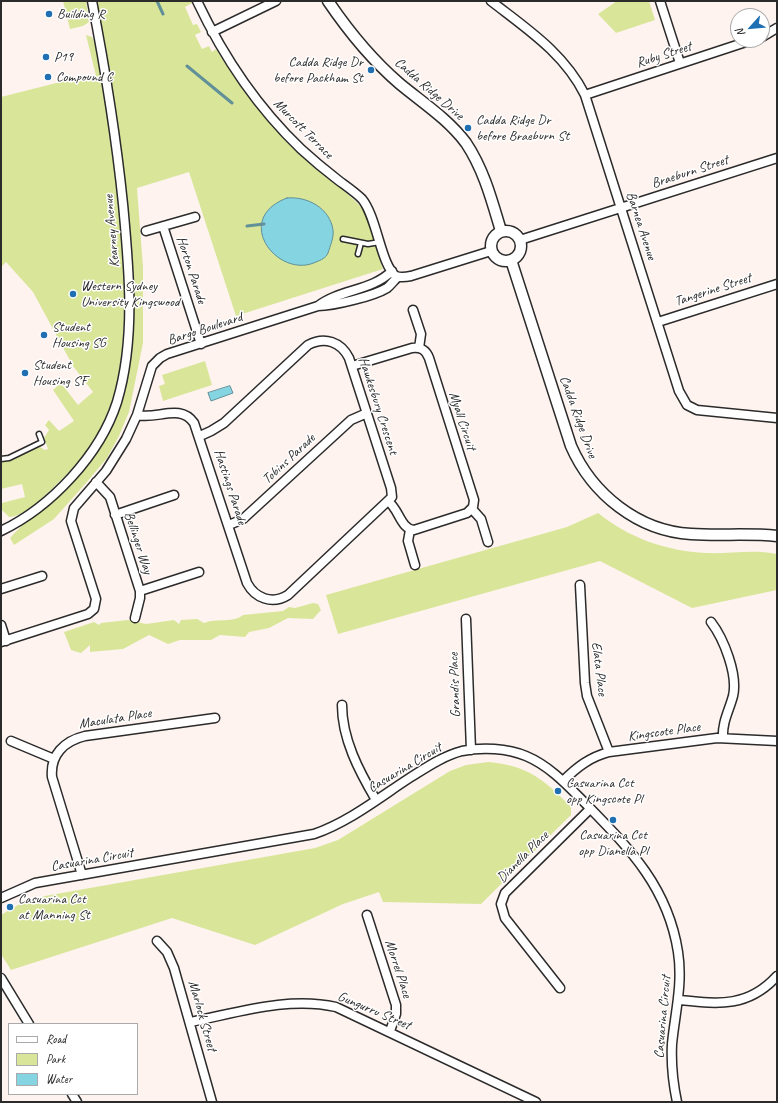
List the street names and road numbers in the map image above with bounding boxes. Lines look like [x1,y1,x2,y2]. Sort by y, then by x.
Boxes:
street label: Ruby Street [634,38,694,72]
street label: Cadda Ridge Drive [391,54,467,124]
street label: Murcott Terrace [270,96,336,162]
street label: Braeburn Street [650,152,730,192]
street label: Barnea Avenue [622,190,660,262]
street label: Kearney Avenue [100,194,124,268]
street label: Horton Parade [172,234,210,306]
street label: Tangerine Street [673,270,753,310]
street label: Bargo Boulevard [166,309,244,349]
street label: Hawkesbury Crescent [354,355,402,457]
street label: Cadda Ridge Drive [555,374,601,460]
street label: Myall Circuit [445,390,479,452]
street label: Tobins Parade [259,430,319,488]
street label: Hastings Parade [210,447,250,527]
street label: Bellinger Way [120,510,156,576]
street label: Elata Place [587,641,611,697]
street label: Grandis Place [445,652,465,718]
street label: Maculata Place [78,705,152,733]
street label: Kingscote Place [627,719,701,745]
street label: Casuarina Circuit [365,739,445,797]
street label: Dianella Place [494,828,552,886]
street label: Casuarina Circuit [50,845,134,875]
street label: Morrel Place [381,938,415,1000]
street label: Casuarina Circuit [651,975,675,1059]
street label: Marlock Street [184,979,220,1053]
street label: Gungurru Street [335,988,413,1034]

